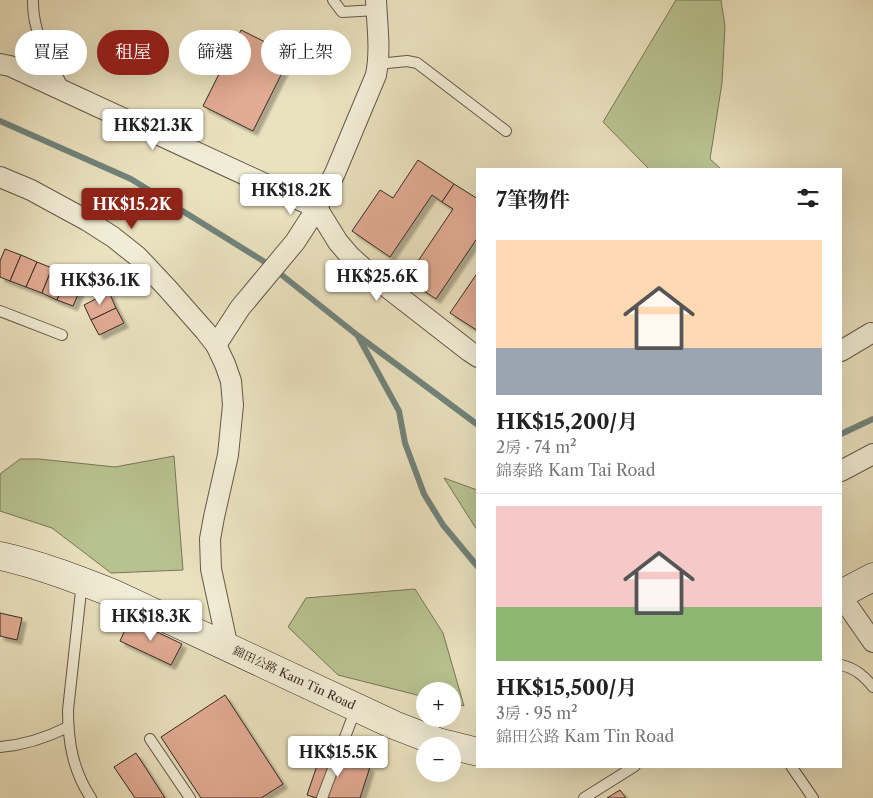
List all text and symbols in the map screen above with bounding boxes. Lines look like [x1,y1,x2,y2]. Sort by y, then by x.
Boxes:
chip: 買屋 [15,30,87,75]
chip: 租屋 [97,30,169,75]
chip: 篩選 [179,30,251,75]
chip: 新上架 [261,30,351,75]
pin: HK$21.3K [101,108,205,151]
text: HK$21.3K [113,115,193,135]
pin: HK$18.2K [239,174,343,216]
text: HK$18.2K [251,180,331,200]
icon: filters [794,184,822,212]
text: 7筆物件 [496,187,570,212]
pin: HK$15.2K [80,188,184,230]
text: HK$15.2K [92,194,172,214]
pin: HK$25.6K [325,260,429,302]
pin: HK$36.1K [48,264,152,306]
text: HK$25.6K [336,266,418,286]
text: HK$36.1K [60,270,140,290]
icon: home [614,273,704,363]
text: HK$15,200/月 [496,409,638,434]
text: 2房 · 74 m² [496,437,577,457]
text: 錦泰路 Kam Tai Road [496,460,656,480]
icon: home [614,538,704,628]
pin: HK$18.3K [99,600,203,642]
text: HK$18.3K [111,606,191,626]
street label: 錦田公路 Kam Tin Road [230,642,359,713]
text: HK$15,500/月 [496,675,637,700]
map controls [416,682,461,782]
button: + [416,682,461,727]
text: 3房 · 95 m² [496,703,578,723]
text: 錦田公路 Kam Tin Road [496,726,674,746]
pin: HK$15.5K [286,736,390,778]
button: − [416,737,461,782]
text: HK$15.5K [299,742,377,762]

